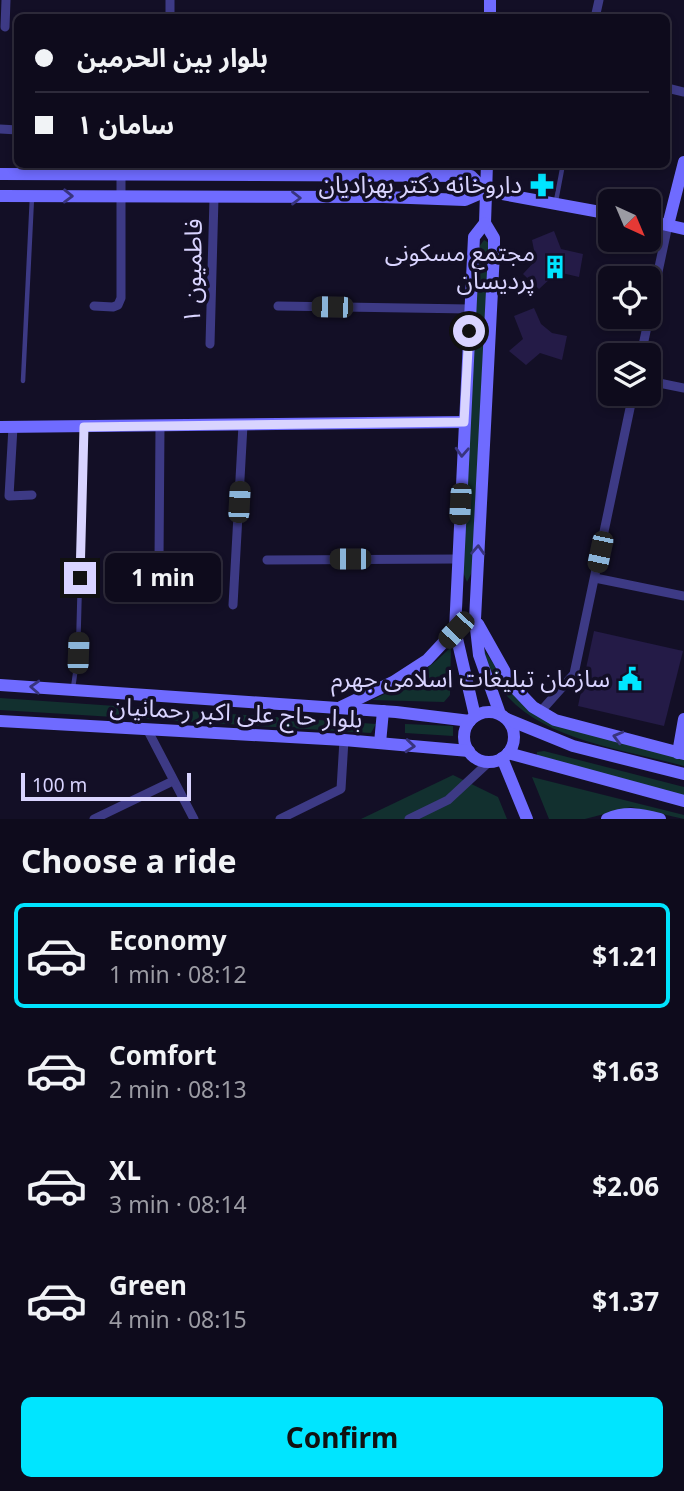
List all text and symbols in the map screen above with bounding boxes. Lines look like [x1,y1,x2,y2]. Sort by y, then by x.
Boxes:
text: بلوار بین الحرمین [77,39,268,75]
text: سامان ۱ [77,106,174,142]
place label: داروخانه دکتر بهزادیان [319,167,522,200]
pharmacy icon: داروخانه دکتر بهزادیان [528,171,556,199]
one-way arrow [63,189,74,204]
north arrow [598,189,662,252]
map controls [598,189,661,406]
one-way arrow [291,190,301,206]
street label: فاطمیون ۱ [174,218,209,324]
place label: مجتمع مسکونی پردیسان [385,235,535,296]
building icon: مجتمع مسکونی پردیسان [541,253,569,281]
button: locate [598,266,661,329]
car [311,296,354,318]
route start [453,315,485,347]
button: layers [598,343,661,406]
one-way arrow [455,447,470,458]
car [228,480,251,524]
car [449,482,472,526]
car [586,529,615,575]
one-way arrow [471,545,486,556]
car [330,549,372,570]
callout: 1 min [104,554,220,602]
text: 1 min [131,561,195,593]
route end [64,562,96,594]
car [434,607,479,653]
car [67,632,90,674]
place label: سازمان تبلیغات اسلامی جهرم [331,661,610,697]
public building icon: سازمان تبلیغات اسلامی جهرم [616,665,644,693]
one-way arrow [29,680,40,695]
street label: بلوار حاج علی اکبر رحمانیان [109,688,363,737]
one-way arrow [612,731,624,745]
one-way arrow [405,738,416,753]
scale bar [21,770,191,802]
text: 100 m [32,772,87,798]
text: Choose a ride [21,839,237,882]
text: Economy [109,922,227,958]
icon: car [25,924,88,987]
text: $1.21 [592,938,659,974]
text: 1 min · 08:12 [109,958,247,990]
text: Comfort [109,1037,217,1073]
icon: car [25,1039,88,1102]
text: $1.63 [592,1053,659,1089]
text: 2 min · 08:13 [109,1073,247,1105]
text: XL [109,1152,141,1188]
icon: car [25,1154,88,1217]
text: $2.06 [592,1168,659,1204]
text: 3 min · 08:14 [109,1188,247,1220]
text: Green [109,1267,187,1303]
icon: car [25,1269,88,1332]
text: $1.37 [592,1283,659,1319]
text: 4 min · 08:15 [109,1303,247,1335]
button: Confirm [21,1397,663,1477]

